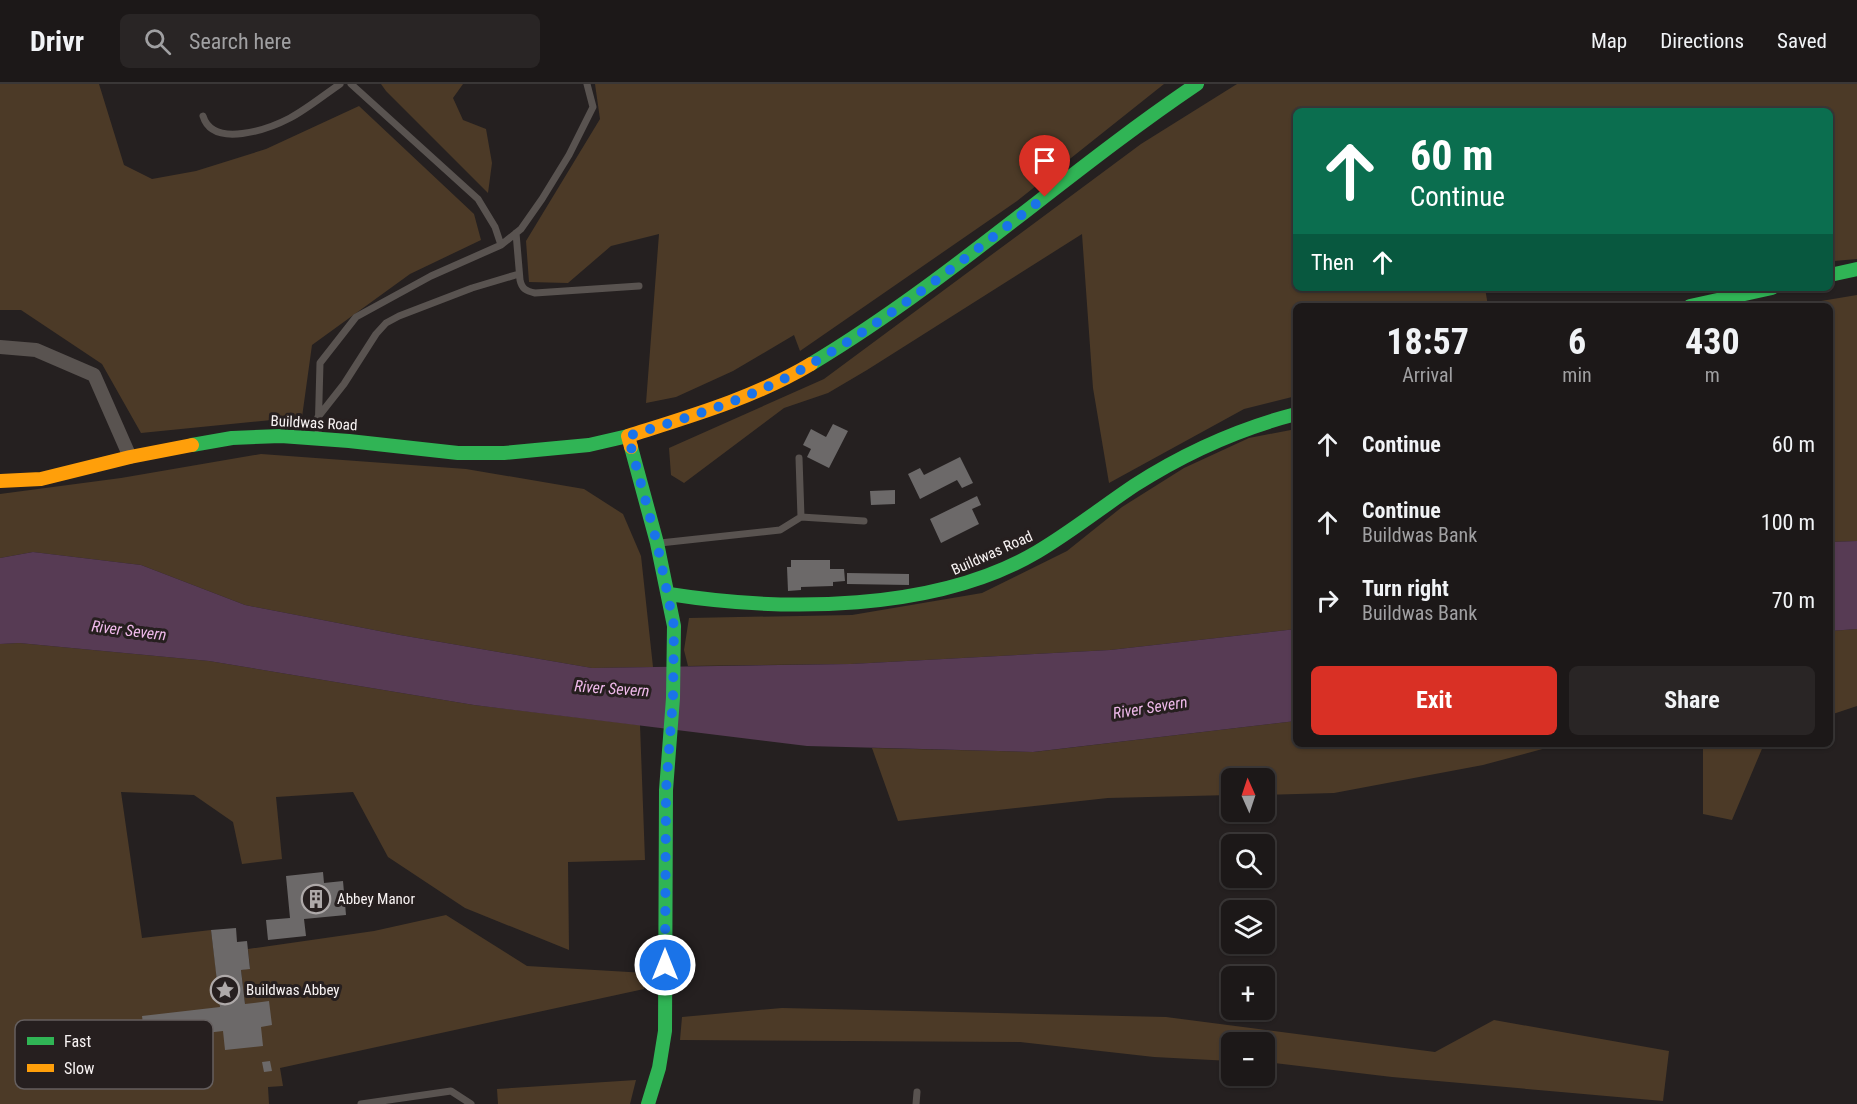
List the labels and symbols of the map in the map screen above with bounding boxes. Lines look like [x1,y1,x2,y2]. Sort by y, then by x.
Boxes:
pin [1019,135,1070,197]
street label: Buildwas Road [270,412,358,434]
street label: Buildwas Road [949,527,1035,579]
water label: River Severn [90,616,167,645]
water label: River Severn [574,676,650,701]
water label: River Severn [1111,692,1189,723]
north arrow [1221,768,1275,822]
building icon: Abbey Manor [300,883,332,915]
place label: Abbey Manor [337,890,415,908]
position arrow [633,933,697,997]
place icon: Buildwas Abbey [209,974,241,1006]
place label: Buildwas Abbey [246,981,340,999]
legend [15,1020,213,1089]
text: Fast [64,1032,91,1051]
text: Slow [64,1059,94,1078]

